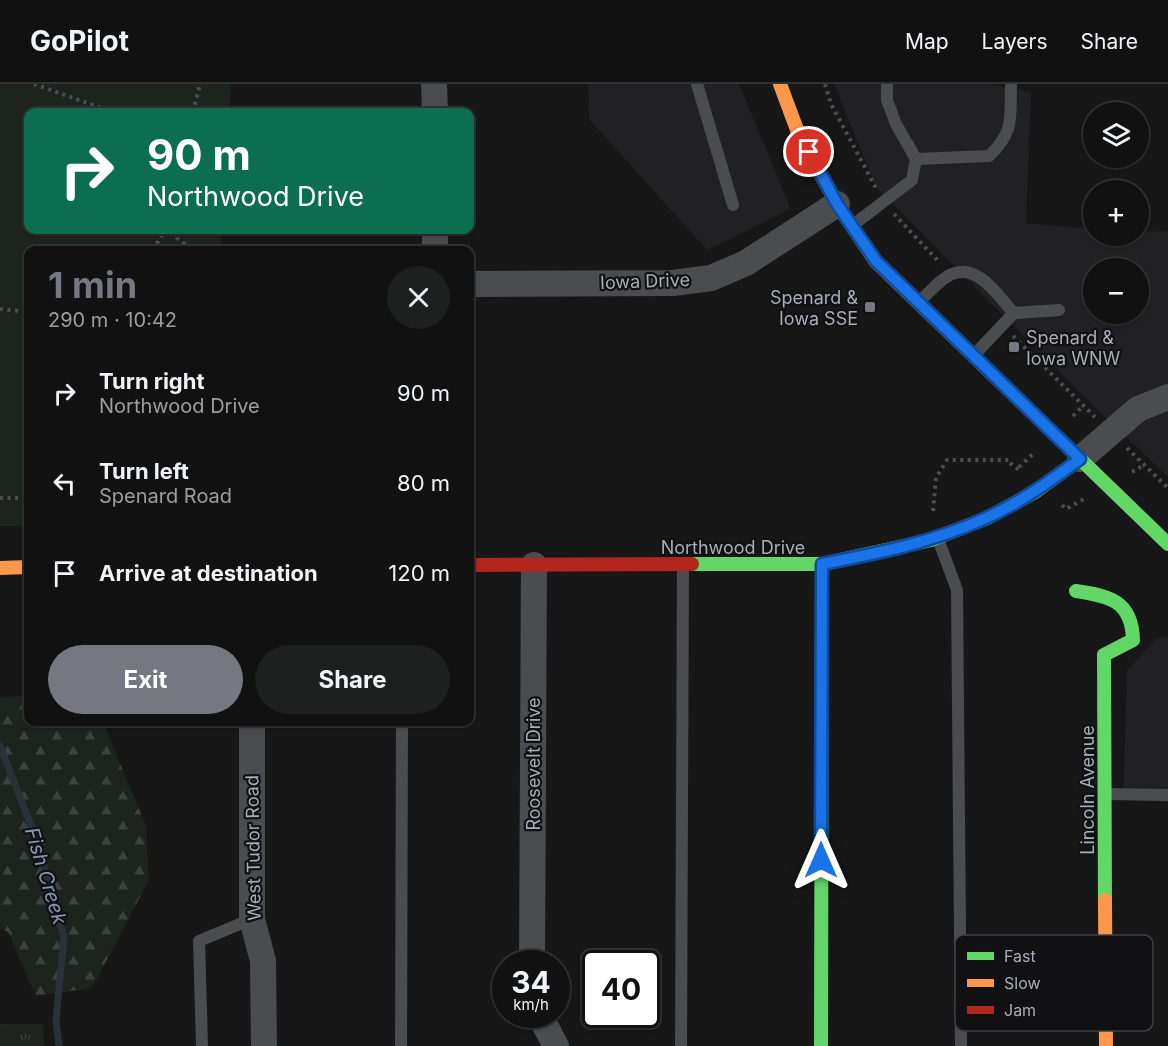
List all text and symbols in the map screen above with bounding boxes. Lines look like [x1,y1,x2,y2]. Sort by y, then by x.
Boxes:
text: GoPilot [30,24,129,58]
text: Map [905,29,949,54]
text: Layers [982,29,1048,54]
text: Share [1081,29,1138,54]
map controls [1083,102,1149,324]
button: layers [1083,102,1149,168]
pin [783,126,834,177]
text: 90 m [147,129,251,180]
icon: right [48,132,126,210]
icon: arrive [792,135,825,168]
text: Northwood Drive [147,180,364,213]
button: + [1083,180,1149,246]
button: − [1083,258,1149,324]
text: 1 min [48,263,137,307]
button: close [387,266,450,329]
street label: Iowa Drive [600,269,690,293]
place label: Spenard & Iowa SSE [770,287,858,329]
marker: Spenard & Iowa SSE [863,300,877,314]
text: 290 m · 10:42 [48,308,177,332]
place label: Spenard & Iowa WNW [1026,327,1121,369]
marker: Spenard & Iowa WNW [1007,340,1021,354]
text: Turn right [99,368,205,394]
icon: right [48,377,81,410]
text: 90 m [397,380,450,406]
text: Northwood Drive [99,394,260,418]
text: Turn left [99,458,189,484]
icon: left [48,467,81,500]
text: 80 m [397,470,450,496]
text: Spenard Road [99,484,232,508]
street label: Northwood Drive [661,537,805,558]
icon: arrive [48,557,81,590]
text: Arrive at destination [99,560,318,586]
text: 120 m [388,560,450,586]
button: Exit [48,645,243,714]
button: Share [255,645,450,714]
street label: Roosevelt Drive [523,697,544,831]
street label: Lincoln Avenue [1077,725,1098,855]
street label: West Tudor Road [241,775,265,921]
water label: Fish Creek [20,824,72,929]
position arrow [789,828,853,892]
legend [955,935,1153,1031]
text: Fast [1004,946,1036,966]
speed limit sign: 40 [582,950,660,1028]
text: 34 [511,964,551,1000]
text: Slow [1004,973,1041,993]
text: km/h [513,995,549,1014]
text: Jam [1004,1000,1036,1020]

